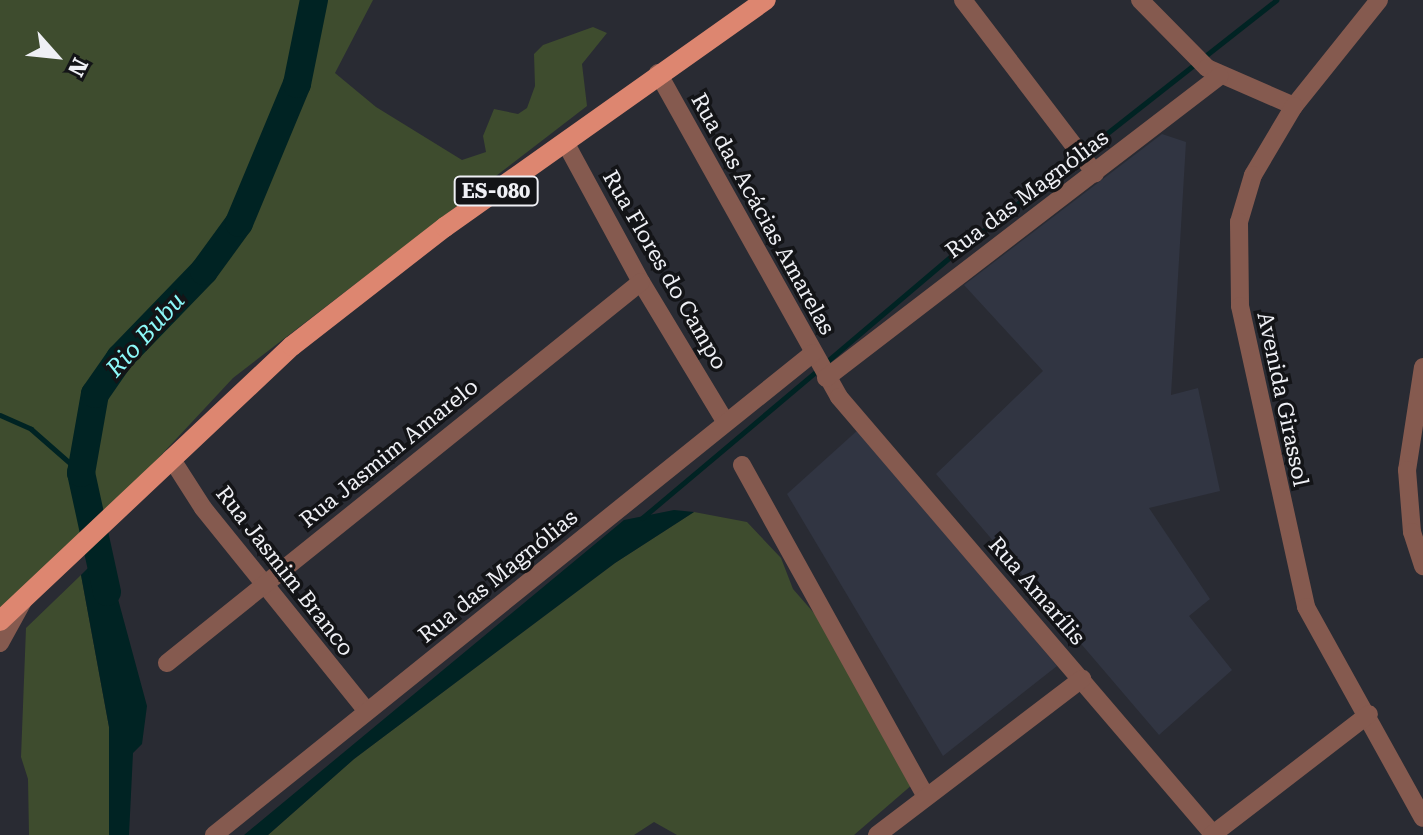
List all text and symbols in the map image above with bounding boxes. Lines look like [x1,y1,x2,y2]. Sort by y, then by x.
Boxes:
north arrow [16,16,96,96]
text: N [63,54,93,80]
street label: Rua das Acácias Amarelas [686,89,840,339]
street label: Rua das Magnólias [940,124,1114,264]
street label: Rua Flores do Campo [597,166,733,374]
road number: ES-080 [452,175,540,207]
water label: Rio Bubu [101,287,191,383]
street label: Avenida Girassol [1252,309,1314,489]
street label: Rua Jasmim Amarelo [295,373,483,533]
street label: Rua Jasmim Branco [210,481,360,661]
street label: Rua das Magnólias [413,504,583,648]
street label: Rua Amarílis [983,532,1091,650]

